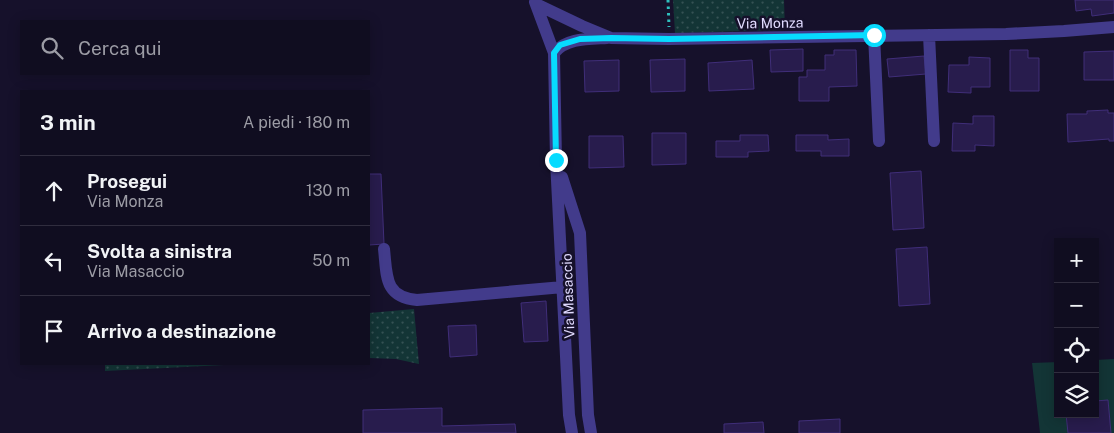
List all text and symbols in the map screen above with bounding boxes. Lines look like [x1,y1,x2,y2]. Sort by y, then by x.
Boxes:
street label: Via Monza [736,14,804,32]
search box [20,20,370,75]
route start [863,24,886,47]
icon: search [38,34,66,62]
text: Cerca qui [78,37,161,59]
text: 3 min [40,110,96,135]
text: A piedi · 180 m [243,113,350,132]
route end [545,149,568,172]
text: Prosegui [87,170,167,192]
icon: ahead [40,177,68,205]
text: 130 m [306,181,350,200]
text: Via Monza [87,192,163,211]
map controls [1054,238,1099,418]
button: + [1054,238,1099,283]
text: Svolta a sinistra [87,240,232,262]
icon: left [40,247,68,275]
text: 50 m [312,251,350,270]
street label: Via Masaccio [559,253,577,339]
text: Via Masaccio [87,262,185,281]
button: − [1054,283,1099,328]
icon: arrive [40,317,68,345]
text: Arrivo a destinazione [87,320,276,342]
button: locate [1054,328,1099,373]
button: layers [1054,373,1099,418]

